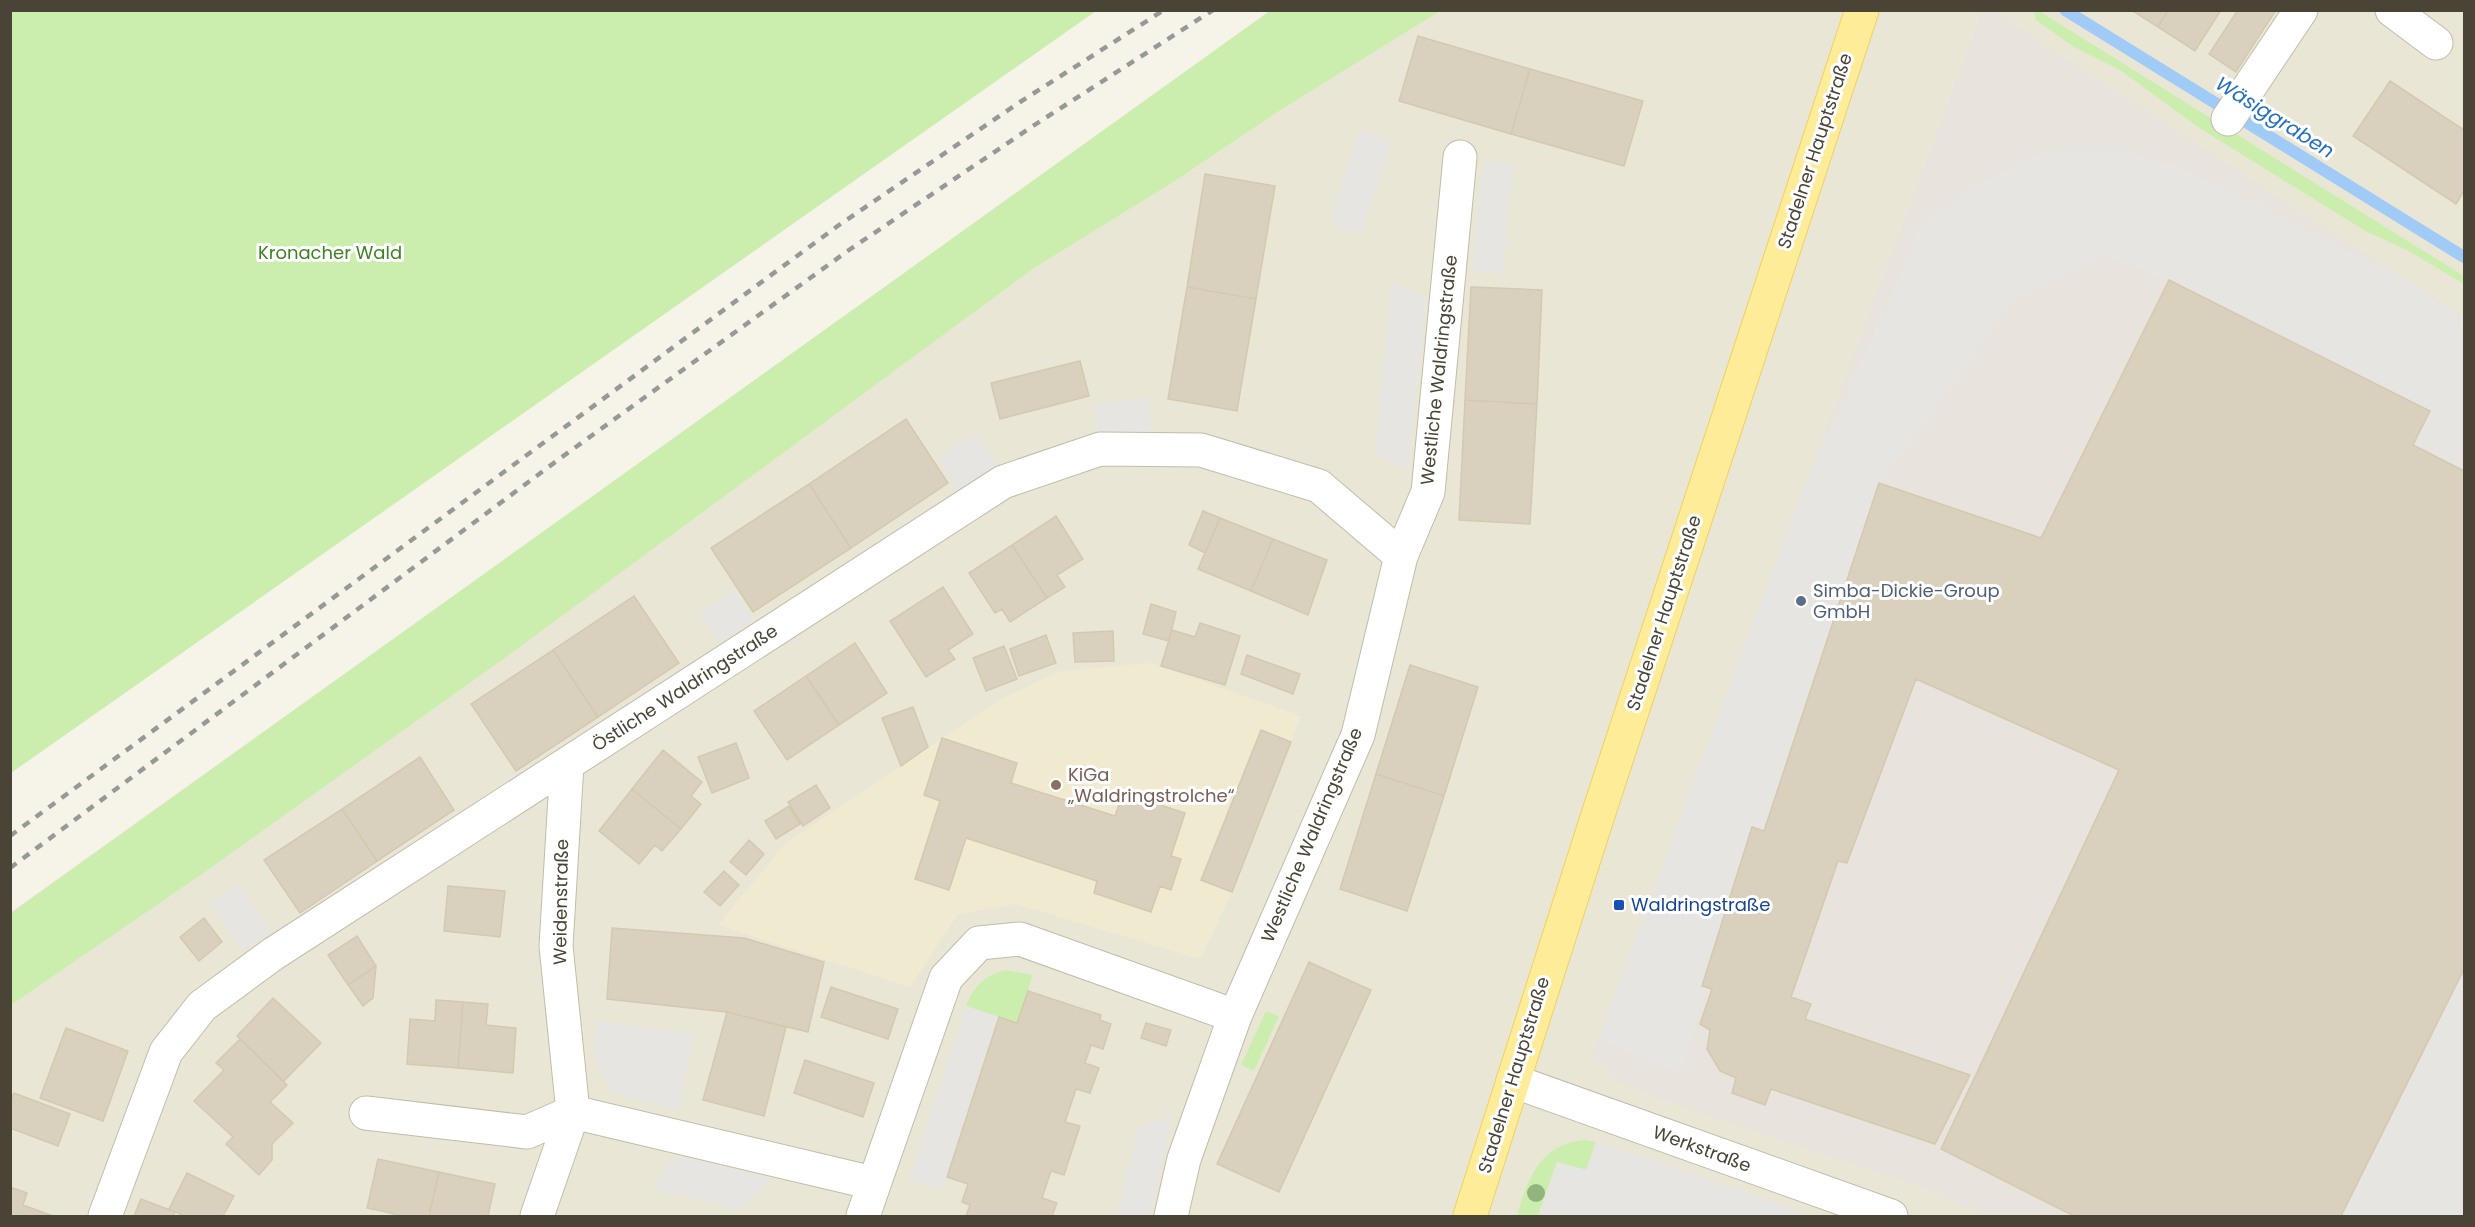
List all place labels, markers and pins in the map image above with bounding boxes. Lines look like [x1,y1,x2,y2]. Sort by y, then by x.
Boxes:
place label: Simba-Dickie-Group GmbH [1813,578,2000,624]
marker: Simba-Dickie-Group GmbH [1794,594,1808,608]
place label: KiGa „Waldringstrolche“ [1067,762,1235,808]
marker: KiGa „Waldringstrolche“ [1049,778,1063,792]
place label: Waldringstraße [1631,892,1770,917]
marker: Waldringstraße [1612,898,1626,912]

